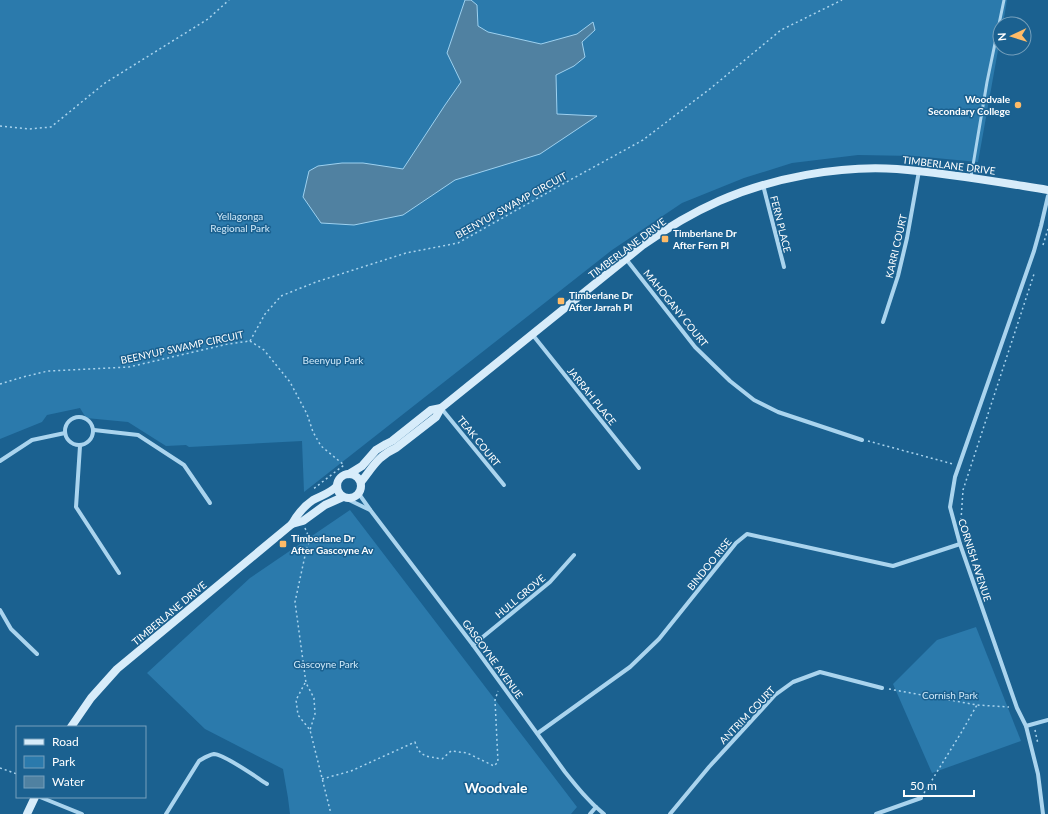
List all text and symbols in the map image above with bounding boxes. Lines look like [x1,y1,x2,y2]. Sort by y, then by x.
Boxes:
north arrow [992,16,1032,56]
text: N [995,32,1008,41]
place label: Woodvale Secondary College [928,93,1011,117]
marker: Woodvale Secondary College [1013,100,1023,110]
street label: TIMBERLANE DRIVE [902,153,996,177]
street label: BEENYUP SWAMP CIRCUIT [453,169,569,241]
street label: FERN PLACE [768,194,794,254]
park label: Yellagonga Regional Park [210,210,271,234]
street label: KARRI COURT [883,213,909,279]
street label: TIMBERLANE DRIVE [586,215,668,281]
place label: Timberlane Dr After Fern Pl [672,227,737,251]
marker: Timberlane Dr After Fern Pl [660,234,670,244]
street label: MAHOGANY COURT [641,267,711,349]
place label: Timberlane Dr After Jarrah Pl [568,289,633,313]
marker: Timberlane Dr After Jarrah Pl [556,296,566,306]
street label: BEENYUP SWAMP CIRCUIT [119,328,245,366]
park label: Beenyup Park [303,354,364,366]
street label: JARRAH PLACE [565,365,619,427]
street label: TEAK COURT [455,413,503,469]
street label: CORNISH AVENUE [956,517,994,603]
place label: Timberlane Dr After Gascoyne Av [290,532,374,556]
street label: BINDOO RISE [684,535,734,592]
marker: Timberlane Dr After Gascoyne Av [278,539,288,549]
street label: HULL GROVE [493,572,548,620]
street label: TIMBERLANE DRIVE [129,578,209,648]
street label: GASCOYNE AVENUE [460,617,526,701]
park label: Gascoyne Park [294,658,359,670]
street label: ANTRIM COURT [717,684,777,746]
park label: Cornish Park [922,689,979,701]
legend [16,726,146,798]
text: Road [52,734,79,749]
text: Park [52,754,76,769]
scale bar [904,772,974,798]
text: Water [52,774,85,789]
text: 50 m [910,778,937,793]
district label: Woodvale [464,779,528,796]

